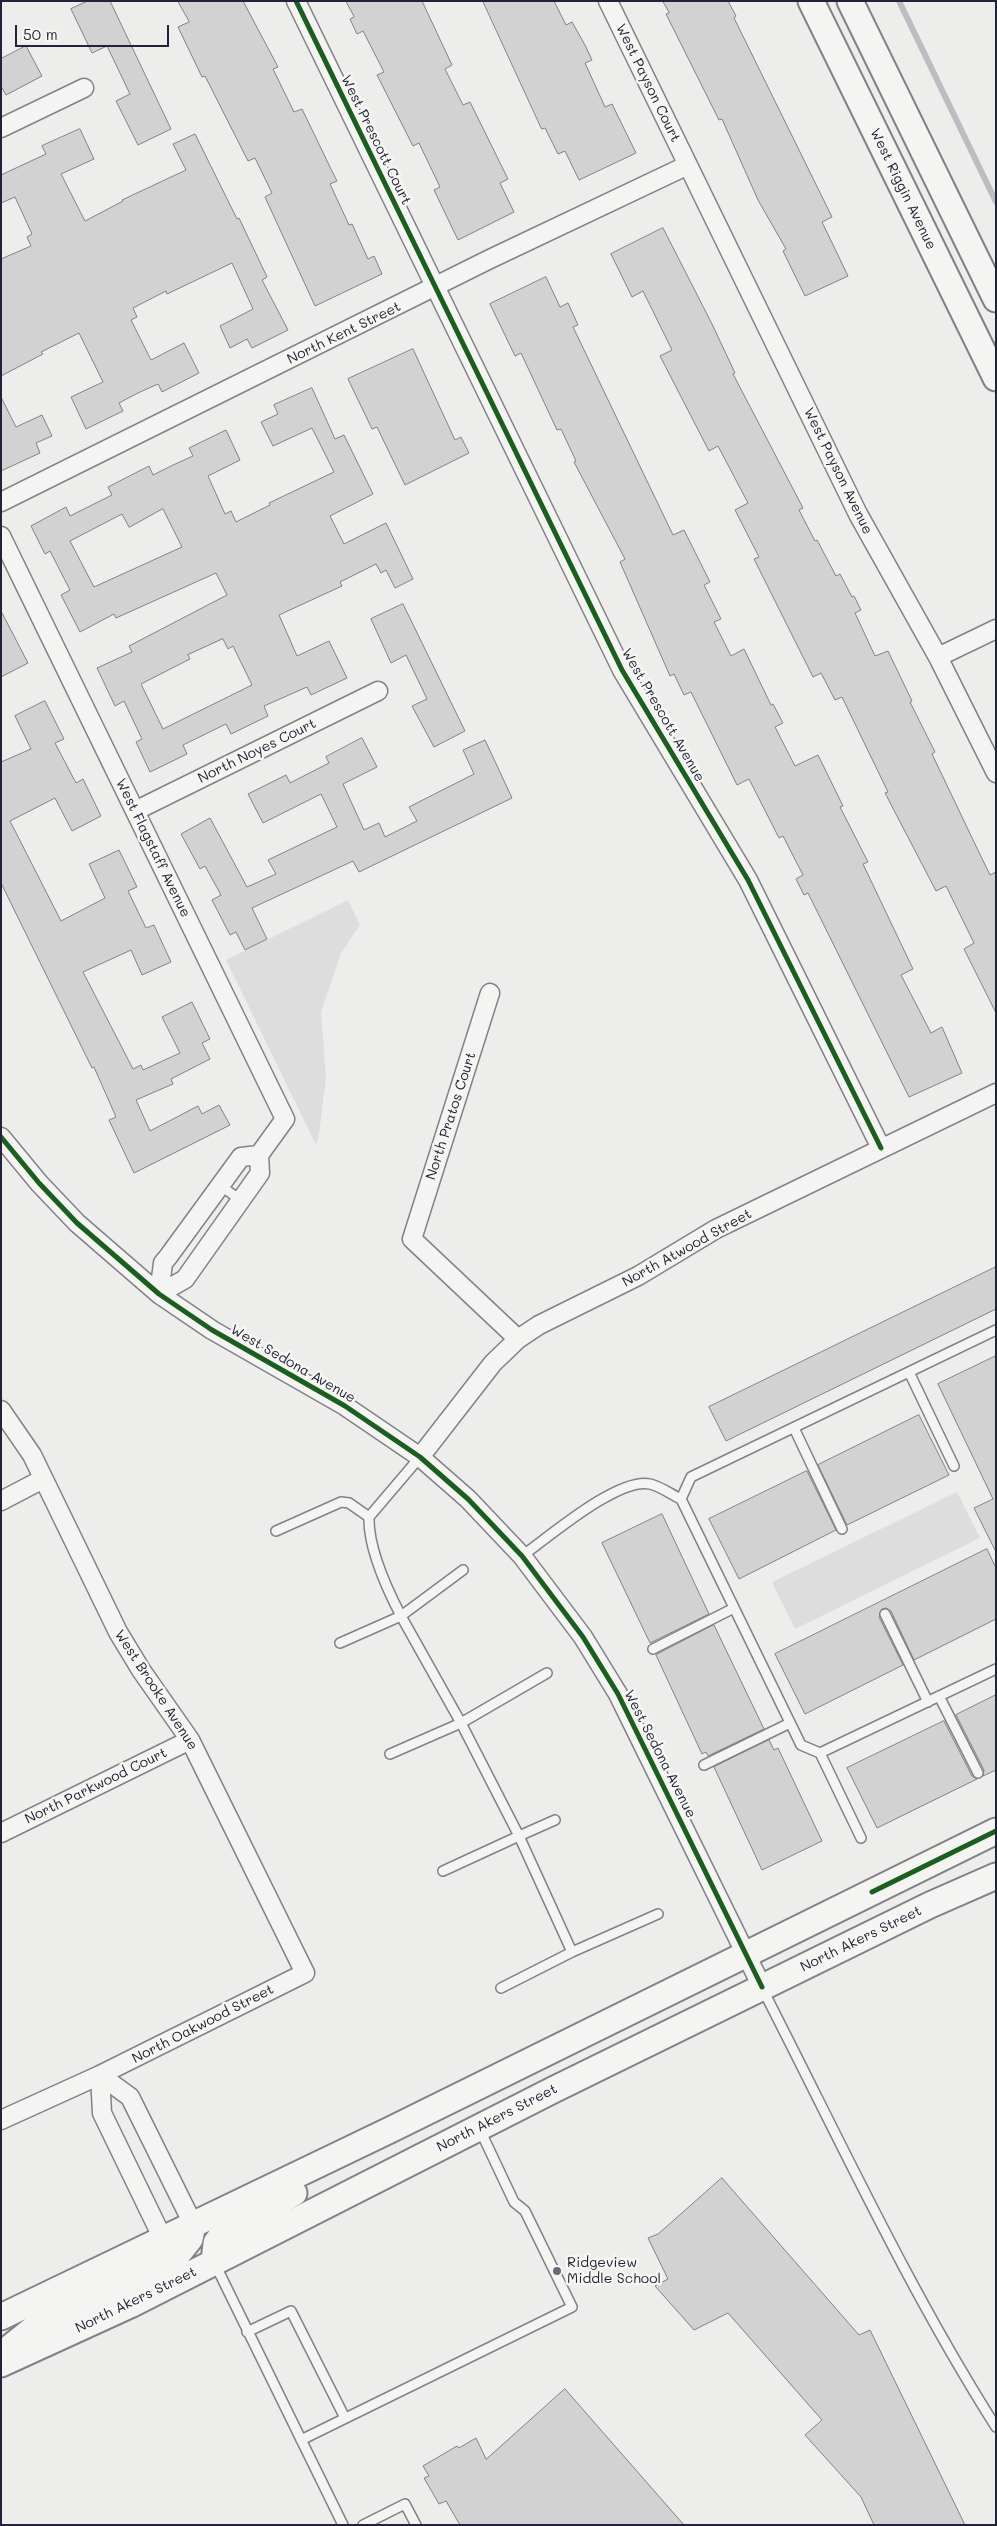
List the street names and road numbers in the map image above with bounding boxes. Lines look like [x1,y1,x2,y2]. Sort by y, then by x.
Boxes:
street label: West Payson Court [612,21,684,145]
street label: West Prescott Court [337,73,415,207]
street label: West Riggin Avenue [866,126,940,252]
street label: North Kent Street [284,298,404,368]
street label: West Payson Avenue [800,405,876,537]
street label: West Prescott Avenue [618,645,708,785]
street label: North Noyes Court [195,715,319,787]
street label: West Flagstaff Avenue [112,776,194,920]
street label: North Pratos Court [422,1050,480,1182]
street label: North Atwood Street [619,1205,755,1291]
street label: West Sedona Avenue [228,1321,358,1407]
street label: West Brooke Avenue [111,1627,201,1753]
street label: West Sedona Avenue [620,1687,700,1821]
street label: North Parkwood Court [22,1744,170,1828]
street label: North Akers Street [798,1902,924,1976]
street label: North Oakwood Street [129,1981,277,2067]
street label: North Akers Street [434,2080,560,2156]
street label: North Akers Street [73,2263,199,2337]

